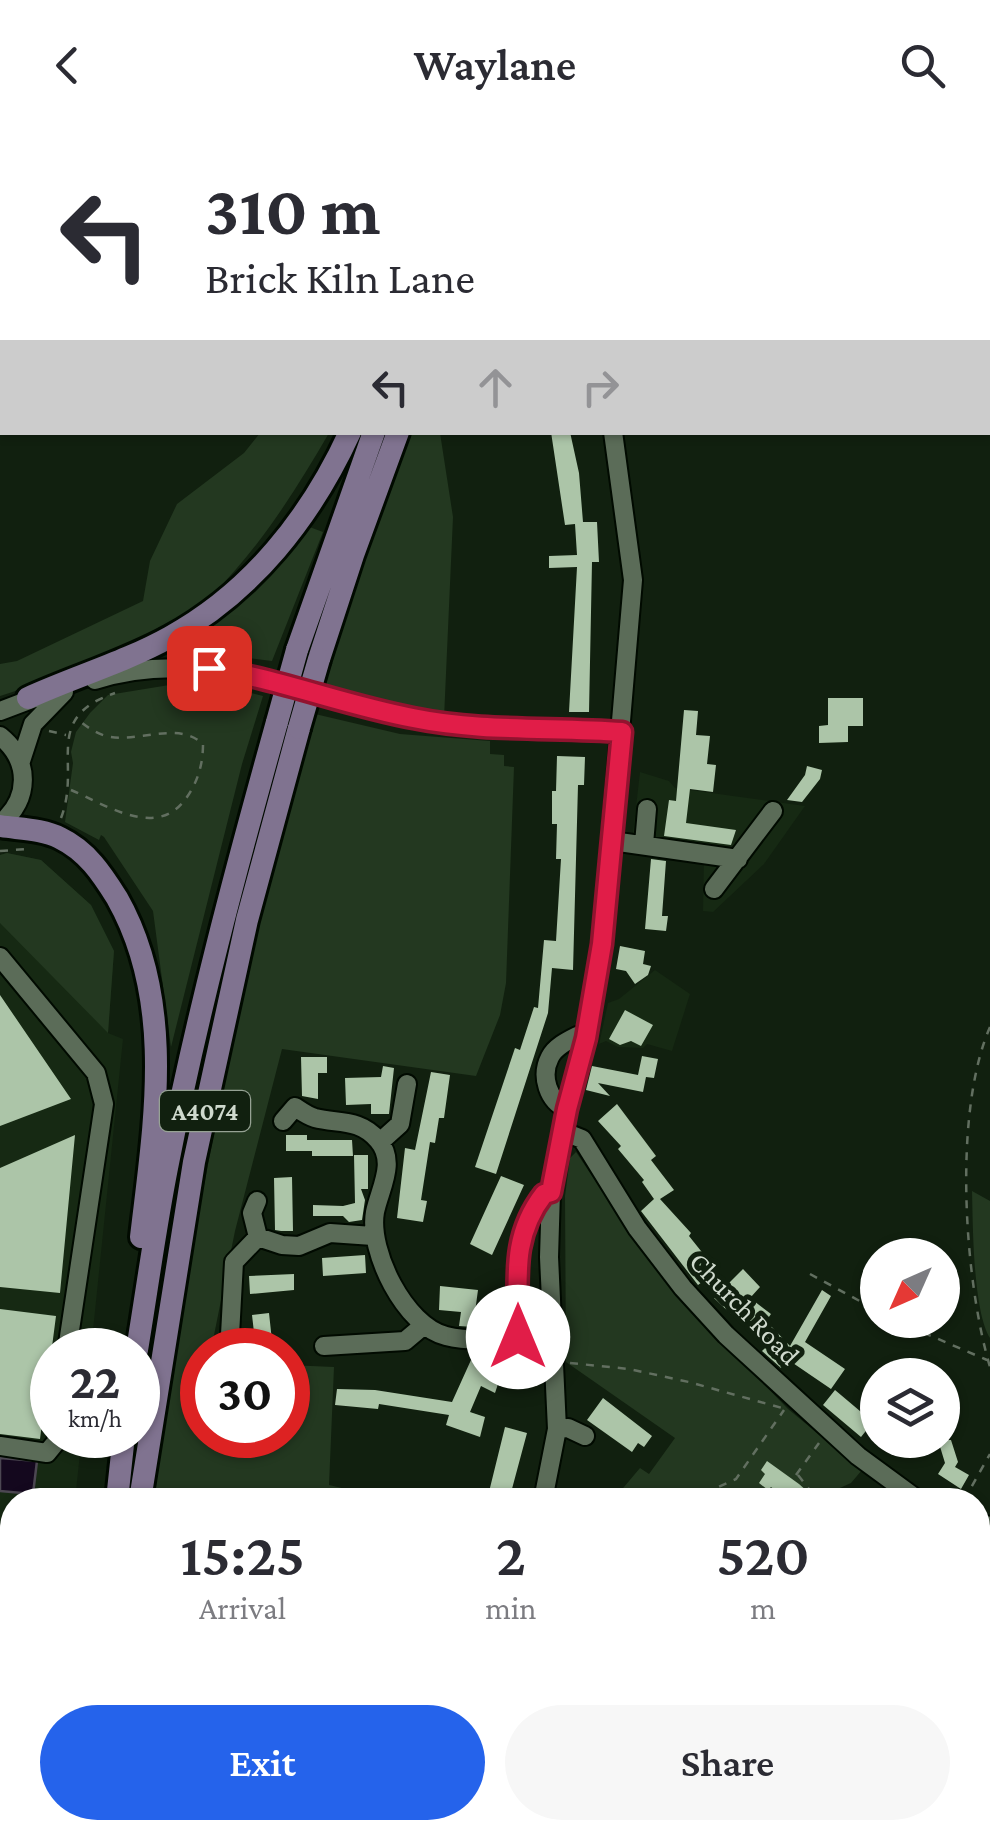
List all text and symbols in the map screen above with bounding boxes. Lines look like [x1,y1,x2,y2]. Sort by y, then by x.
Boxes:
icon: back [40,38,95,93]
icon: search [895,38,950,93]
text: Waylane [414,40,576,90]
icon: left [40,170,170,300]
text: 310 m [205,171,381,249]
text: Brick Kiln Lane [205,253,475,303]
icon: left [363,360,418,415]
icon: ahead [468,360,523,415]
icon: right [573,360,628,415]
pin [167,626,252,711]
icon: arrive [182,641,237,696]
road number: A4074 [160,1091,250,1131]
north arrow [860,1238,960,1338]
map controls [860,1238,960,1458]
street label: Church Road [683,1246,806,1371]
position arrow [466,1285,570,1389]
speed limit sign: 30 [180,1328,310,1458]
text: 22 [70,1353,120,1409]
button: layers [860,1358,960,1458]
text: km/h [68,1405,122,1432]
text: 15:25 [180,1521,305,1588]
text: 2 [496,1521,526,1588]
text: 520 [717,1521,810,1588]
text: Arrival [199,1590,286,1626]
text: min [485,1590,536,1626]
text: m [750,1590,776,1626]
button: Exit [40,1705,485,1820]
button: Share [505,1705,950,1820]

